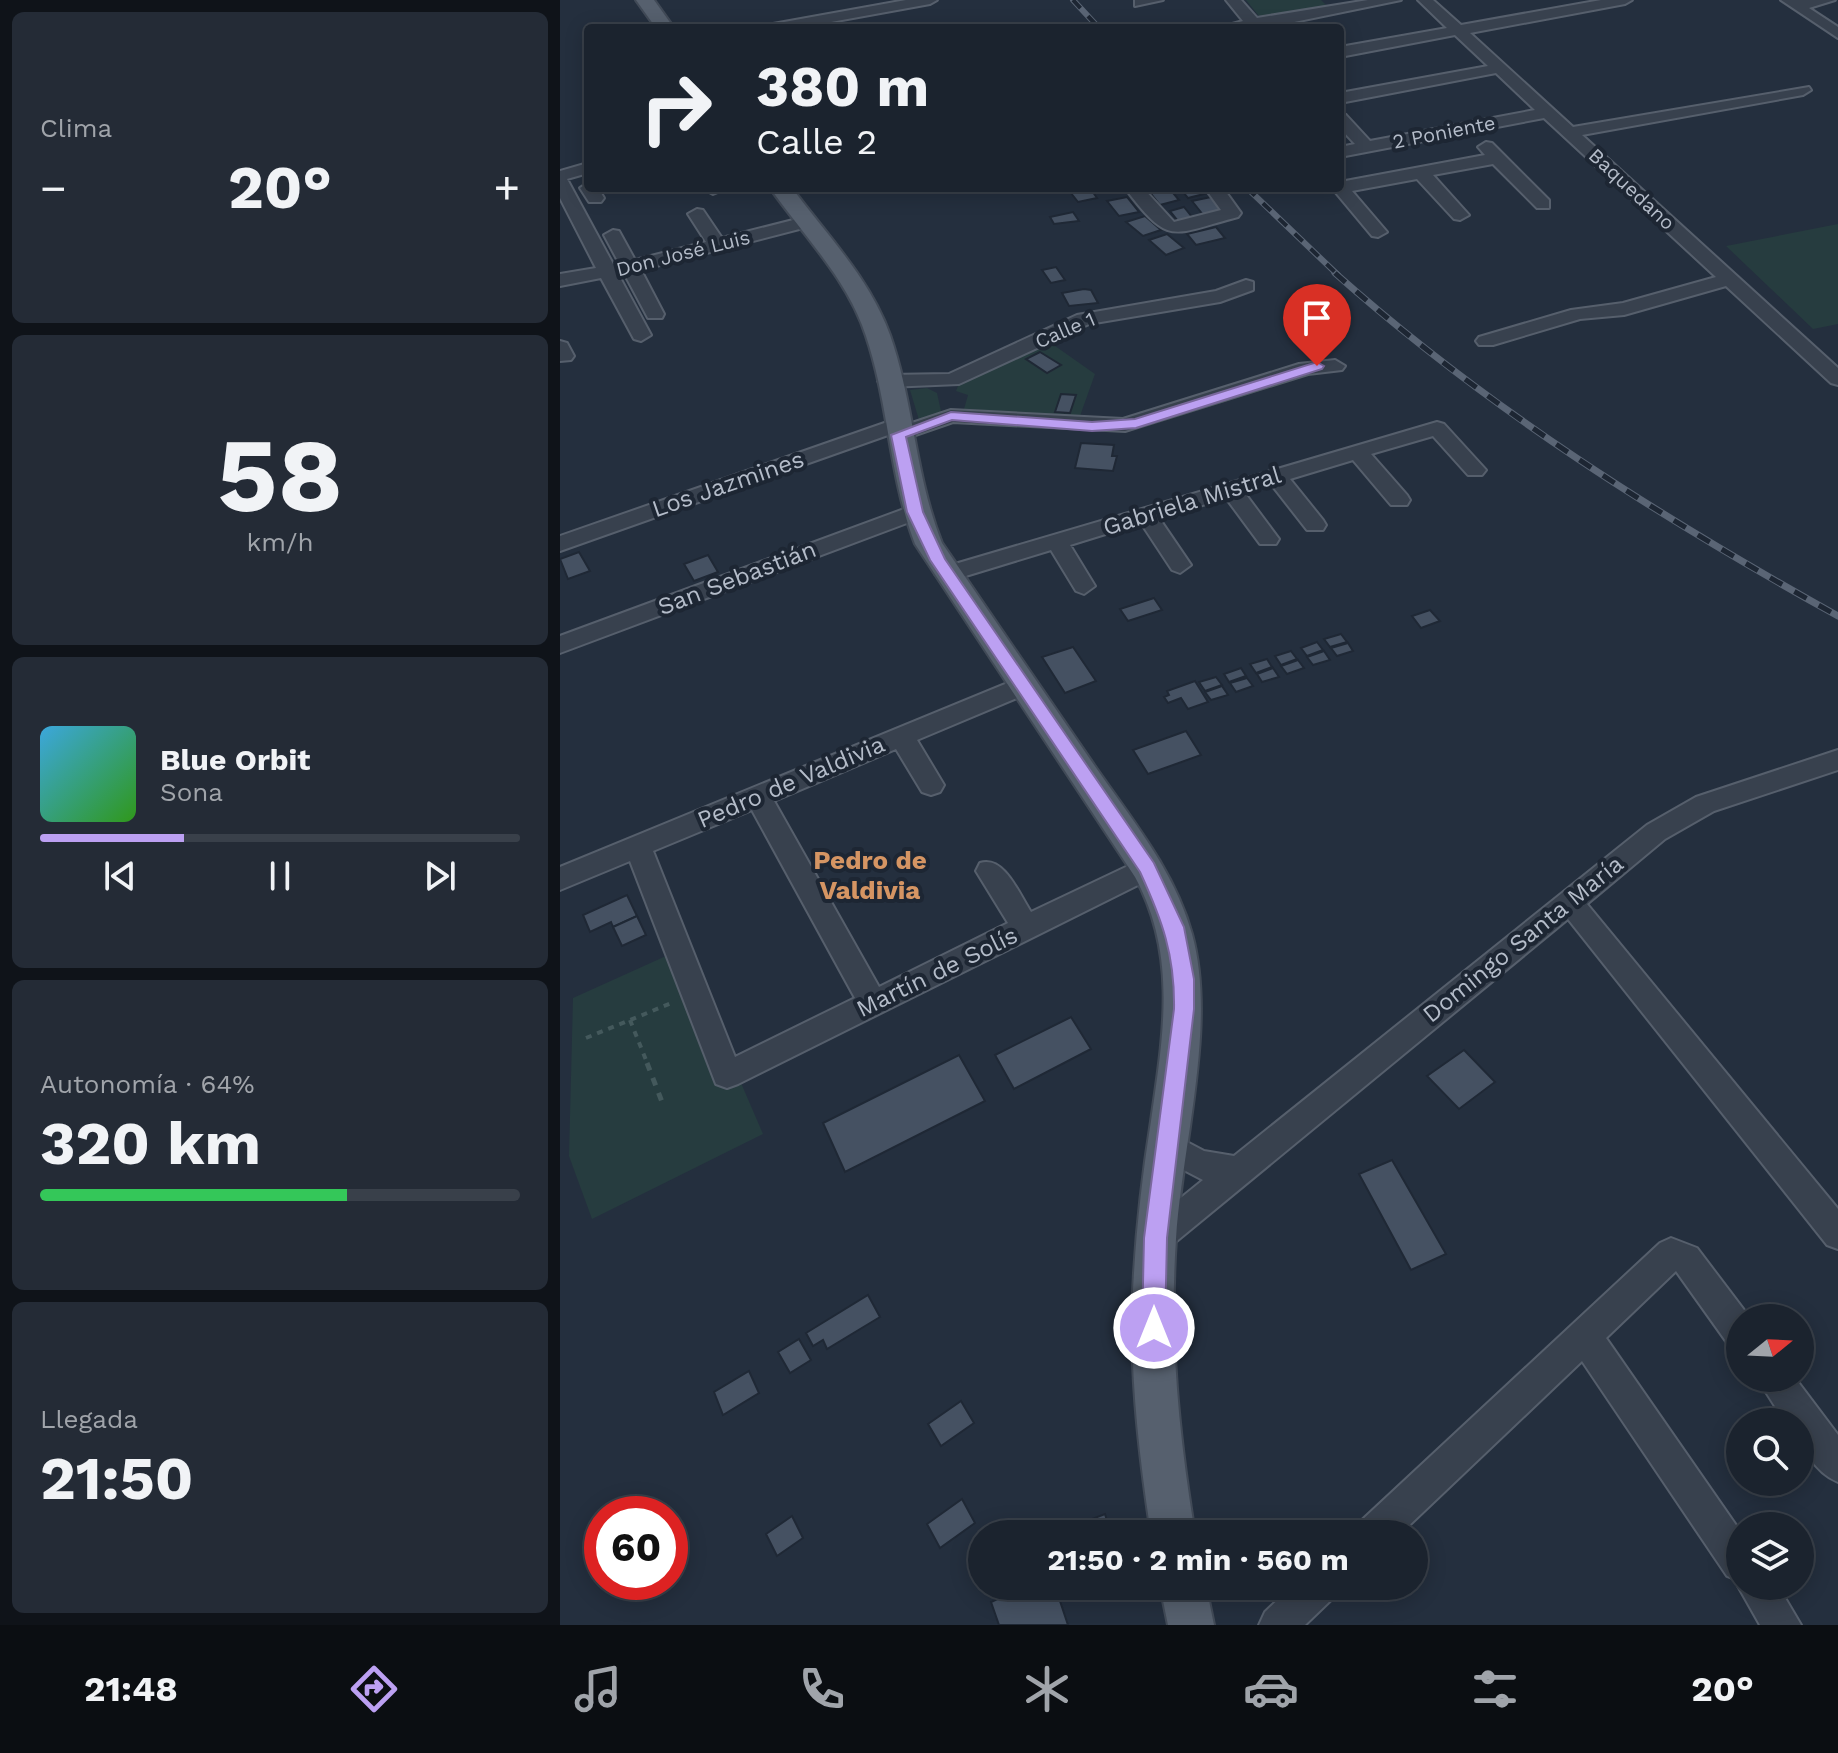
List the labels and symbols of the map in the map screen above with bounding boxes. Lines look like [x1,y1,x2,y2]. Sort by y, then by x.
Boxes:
street label: 2 Poniente [1391,110,1497,154]
street label: Baquedano [1584,143,1680,235]
street label: Don José Luis [614,225,752,281]
pin [1283,284,1351,366]
street label: Calle 1 [1031,307,1099,353]
street label: Los Jazmines [648,445,808,523]
street label: Gabriela Mistral [1100,460,1285,541]
street label: San Sebastián [654,535,820,621]
street label: Pedro de Valdivia [693,730,889,834]
district label: Pedro de Valdivia [813,845,927,905]
street label: Domingo Santa María [1417,850,1629,1028]
street label: Martín de Solís [852,921,1022,1023]
position arrow [1112,1286,1196,1370]
north arrow [1726,1304,1814,1392]
speed limit sign: 60 [584,1496,688,1600]

